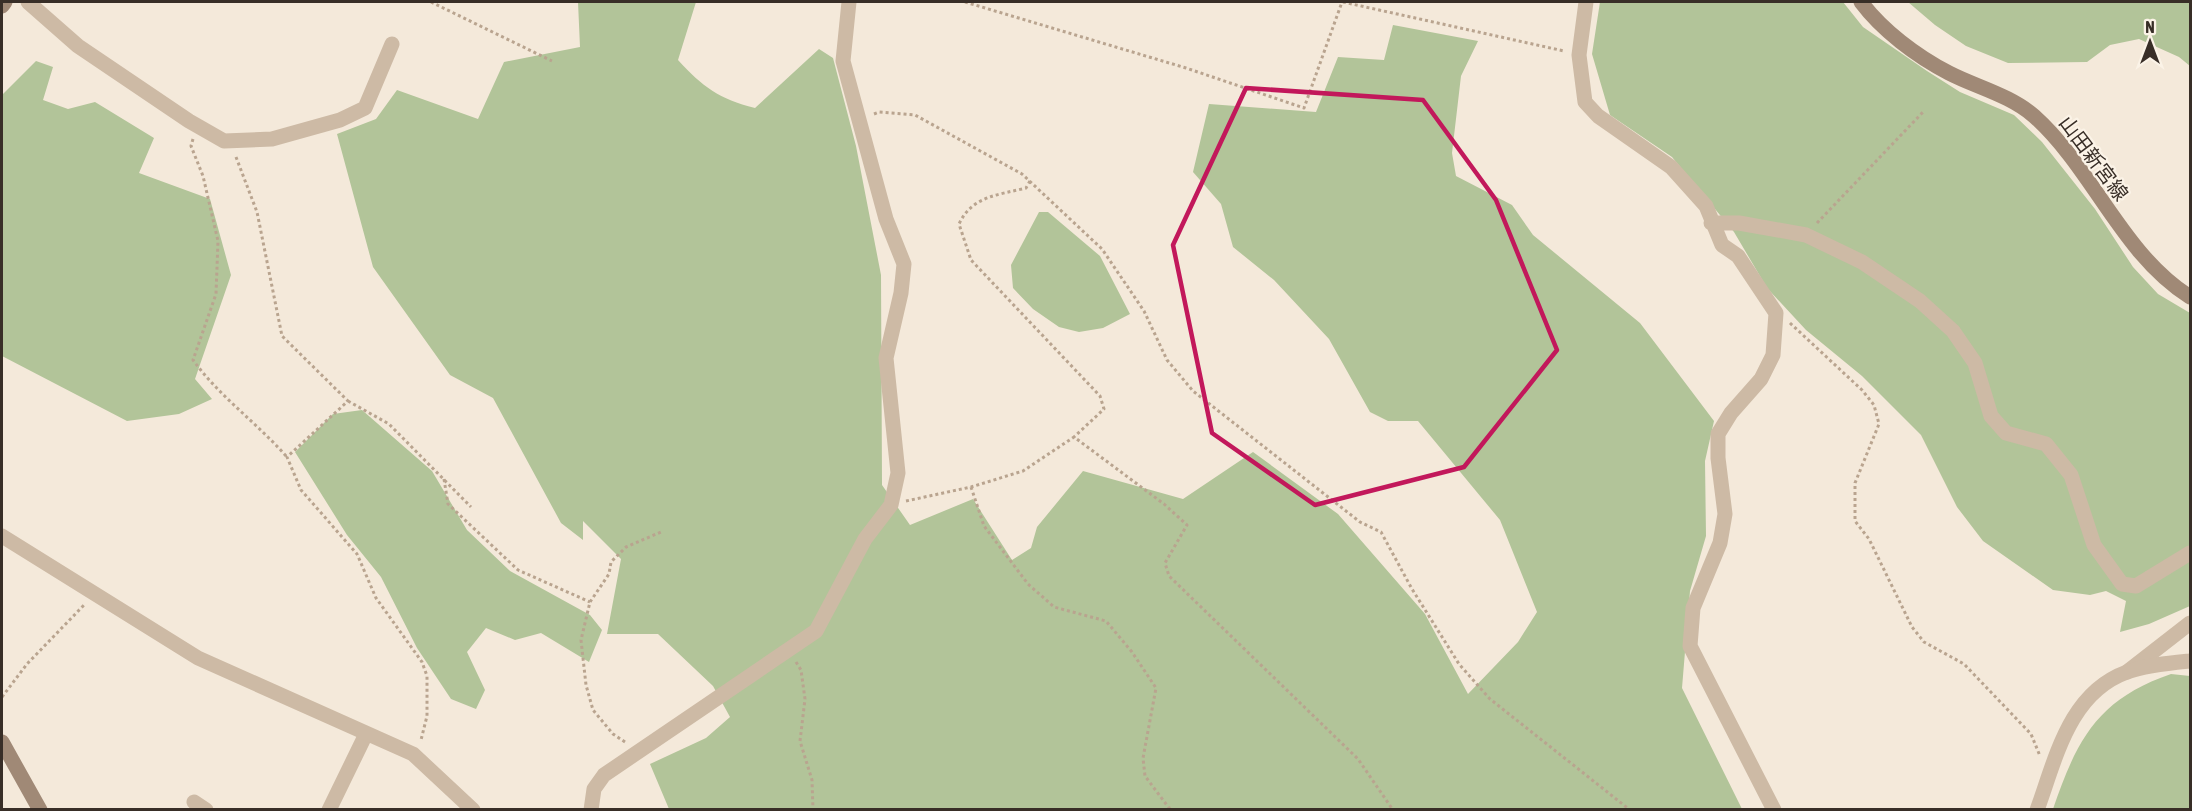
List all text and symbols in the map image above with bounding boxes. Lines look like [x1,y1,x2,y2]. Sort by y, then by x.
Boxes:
north arrow [2120,12,2180,72]
text: N [2145,18,2155,36]
street label: 山田新宮線 [2055,111,2133,205]

